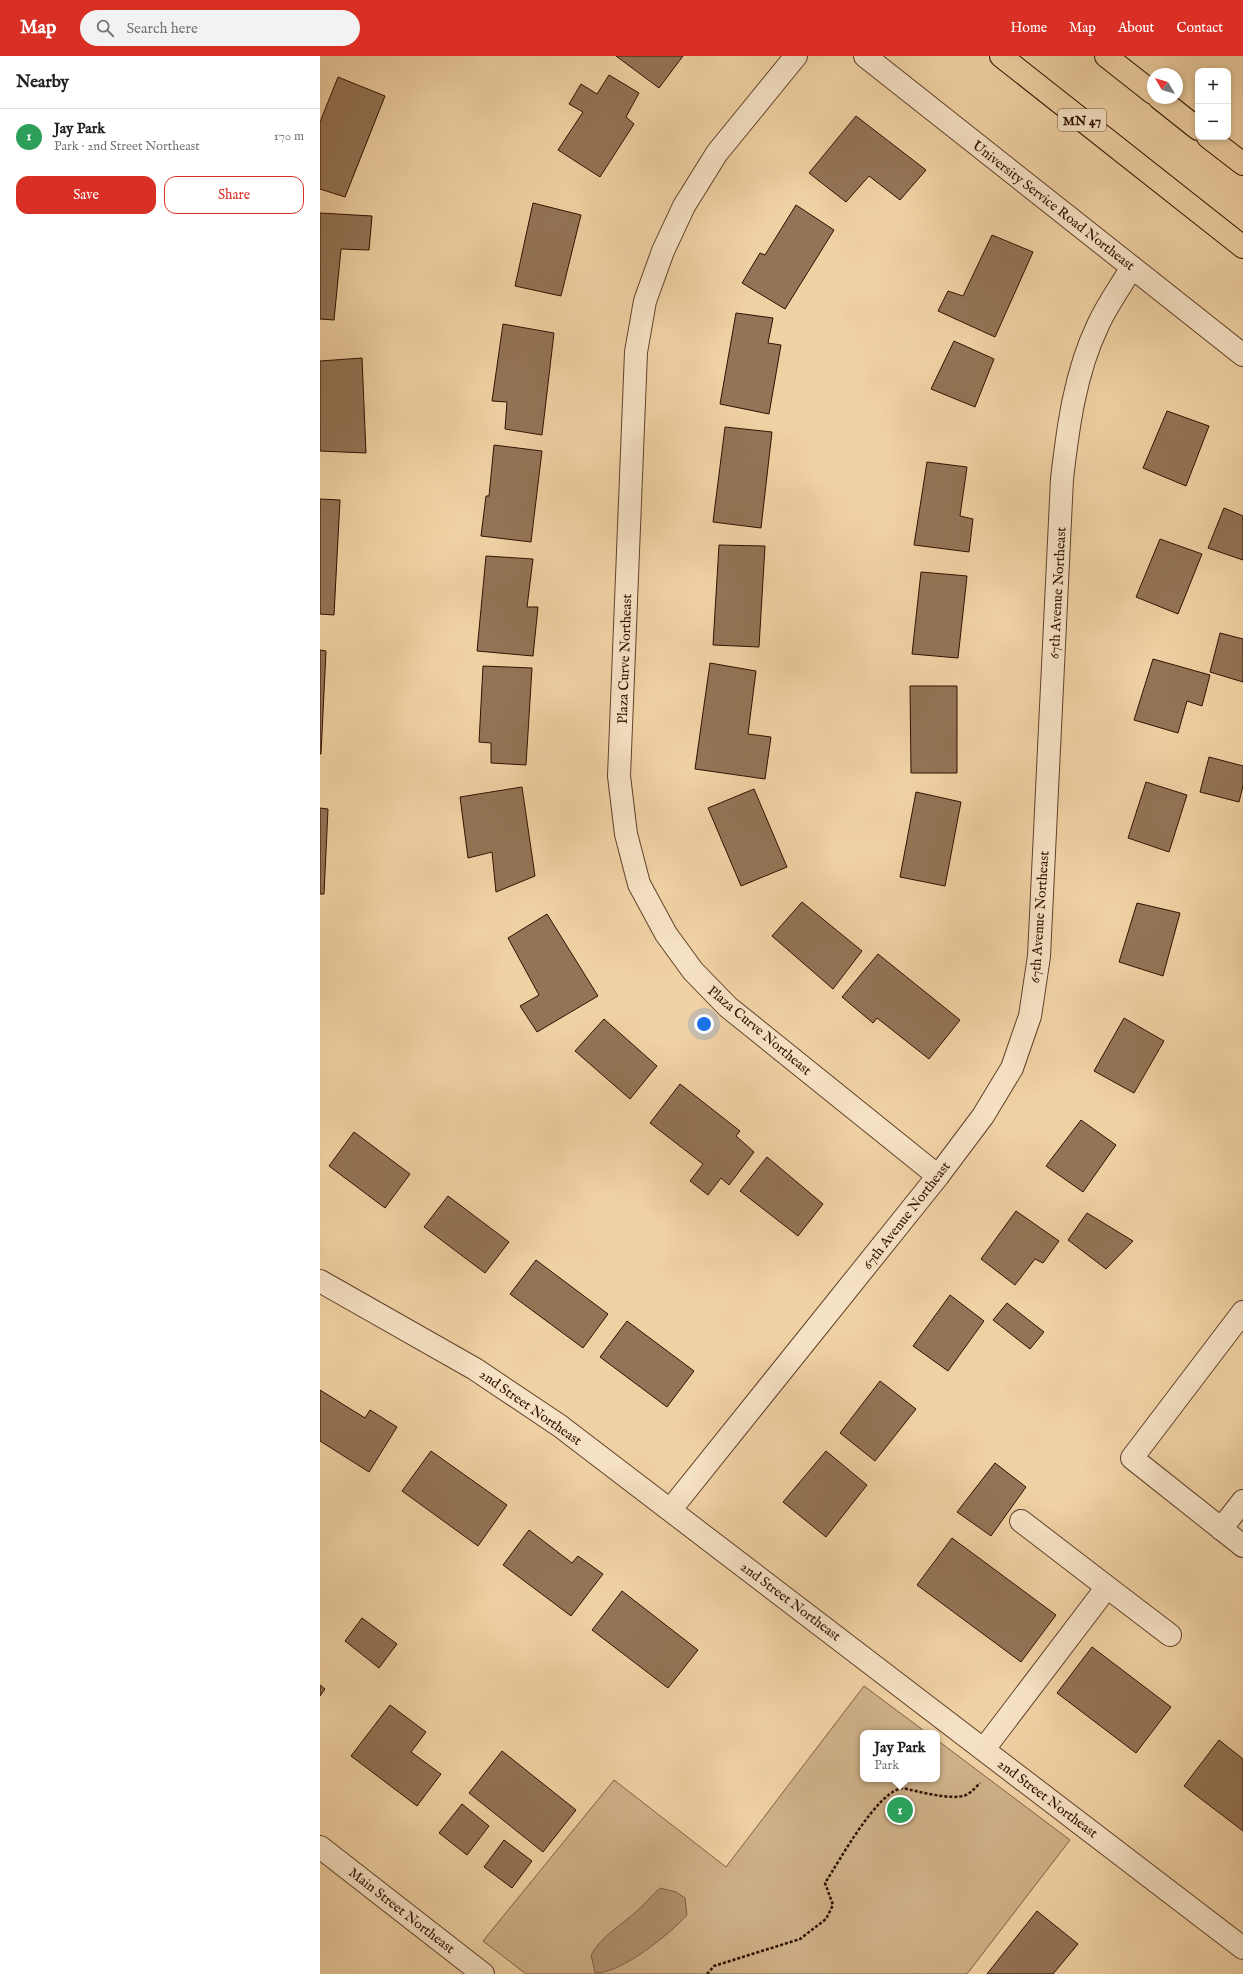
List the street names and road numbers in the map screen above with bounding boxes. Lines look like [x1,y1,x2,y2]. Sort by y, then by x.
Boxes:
road number: MN 47 [1058,109,1106,131]
street label: University Service Road Northeast [969,137,1138,275]
street label: 67th Avenue Northeast [1046,526,1070,660]
street label: Plaza Curve Northeast [614,593,636,725]
street label: 67th Avenue Northeast [1026,850,1054,984]
street label: Plaza Curve Northeast [704,982,815,1080]
street label: 67th Avenue Northeast [859,1158,955,1273]
street label: 2nd Street Northeast [476,1366,585,1450]
street label: 2nd Street Northeast [737,1558,844,1646]
street label: 2nd Street Northeast [994,1755,1101,1843]
street label: Main Street Northeast [345,1864,458,1958]

